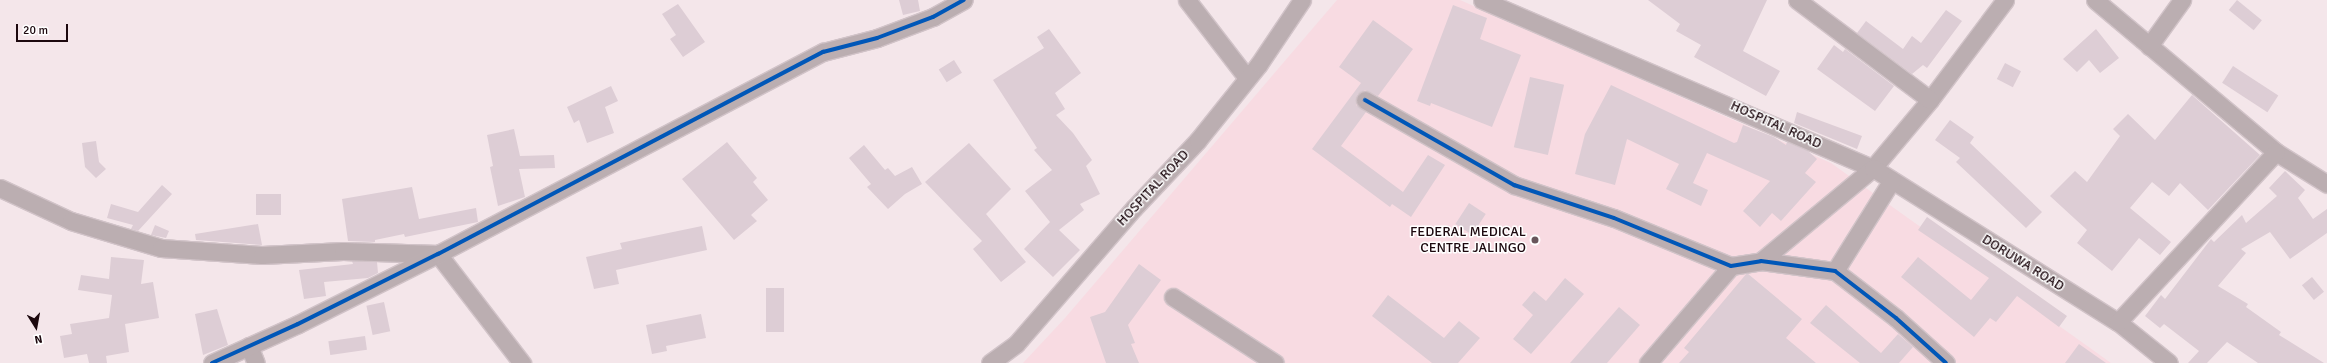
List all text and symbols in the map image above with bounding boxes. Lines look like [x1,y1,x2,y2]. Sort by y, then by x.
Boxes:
scale bar [18,16,70,42]
text: 20 m [23,23,48,38]
street label: HOSPITAL ROAD [1728,97,1824,153]
street label: HOSPITAL ROAD [1113,146,1193,230]
place label: FEDERAL MEDICAL CENTRE JALINGO [1410,224,1526,256]
street label: DORUWA ROAD [1979,231,2067,295]
marker: FEDERAL MEDICAL CENTRE JALINGO [1529,234,1541,246]
north arrow [16,307,56,347]
text: N [33,332,43,346]

